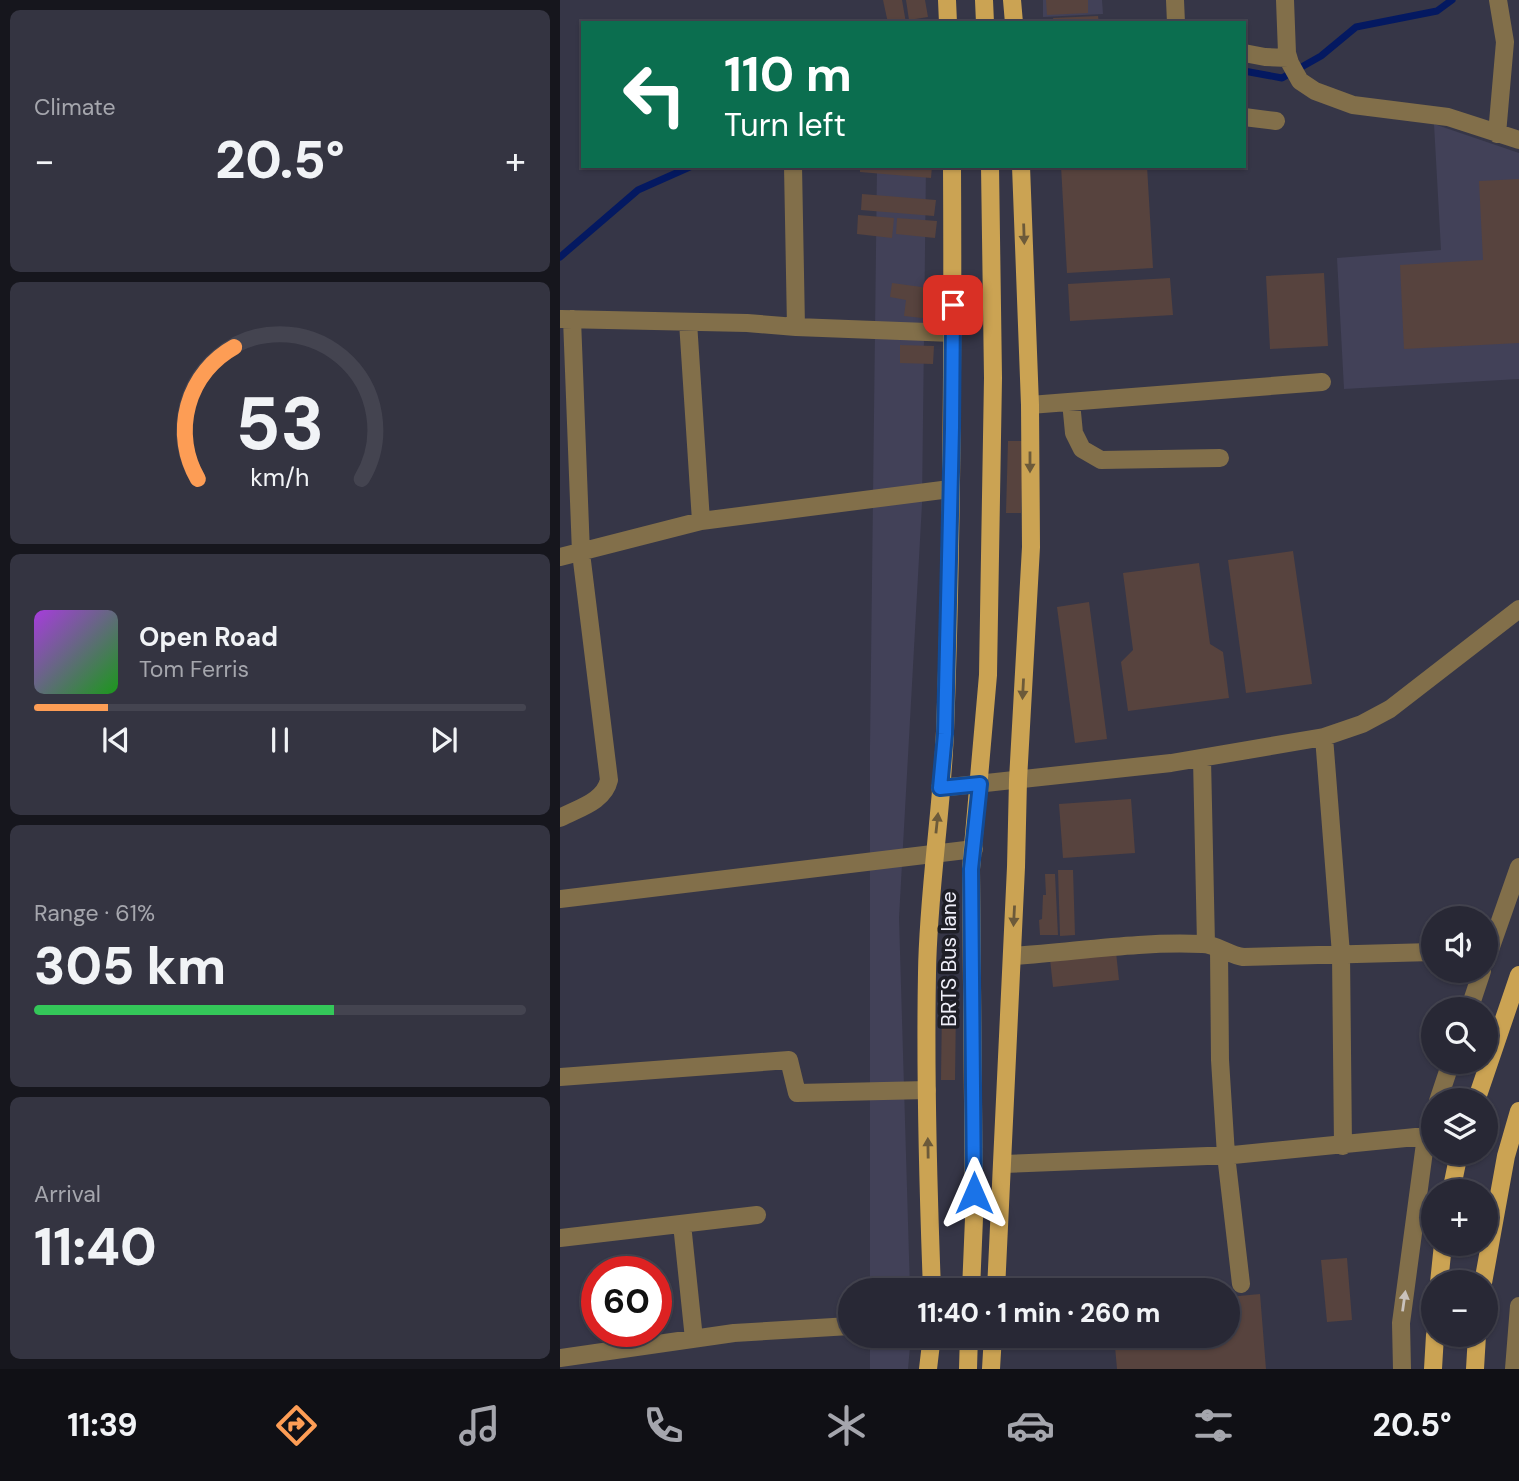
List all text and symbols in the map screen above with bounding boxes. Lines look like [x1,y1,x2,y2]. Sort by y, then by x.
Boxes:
text: 110 m [724,42,852,106]
icon: left [609,49,700,140]
text: Climate [34,92,116,122]
text: Turn left [724,104,846,146]
text: 20.5° [215,126,345,194]
text: − [34,136,55,186]
text: + [505,136,526,186]
one-way arrow [1019,224,1030,246]
pin [923,275,983,335]
icon: arrive [934,286,972,324]
text: 53 [235,377,325,472]
one-way arrow [1025,451,1036,473]
text: km/h [250,460,310,493]
text: Open Road [139,620,278,654]
text: Tom Ferris [139,654,249,684]
one-way arrow [1017,678,1028,700]
icon: previous [97,721,135,759]
icon: pause [261,721,299,759]
icon: next [425,721,463,759]
one-way arrow [931,812,942,834]
street label: BRTS Bus lane [935,891,963,1027]
text: Range · 61% [34,898,155,928]
one-way arrow [1008,906,1019,928]
map controls [1421,906,1498,1347]
button: sound [1421,906,1498,983]
text: 305 km [34,932,226,1000]
button: search [1421,997,1498,1074]
button: layers [1421,1088,1498,1165]
one-way arrow [922,1137,934,1159]
position arrow [937,1156,1011,1230]
text: Arrival [34,1179,101,1209]
button: + [1421,1179,1498,1256]
text: 11:40 [34,1213,157,1281]
speed limit sign: 60 [581,1256,672,1347]
button: − [1421,1270,1498,1347]
one-way arrow [1399,1290,1410,1312]
text: 11:40 · 1 min · 260 m [918,1296,1160,1330]
icon: directions [272,1401,321,1450]
icon: music [455,1401,504,1450]
icon: phone [639,1401,688,1450]
icon: climate [822,1401,871,1450]
icon: car [1006,1401,1055,1450]
icon: filters [1189,1401,1238,1450]
text: 11:39 [67,1404,138,1446]
text: 20.5° [1373,1404,1452,1446]

